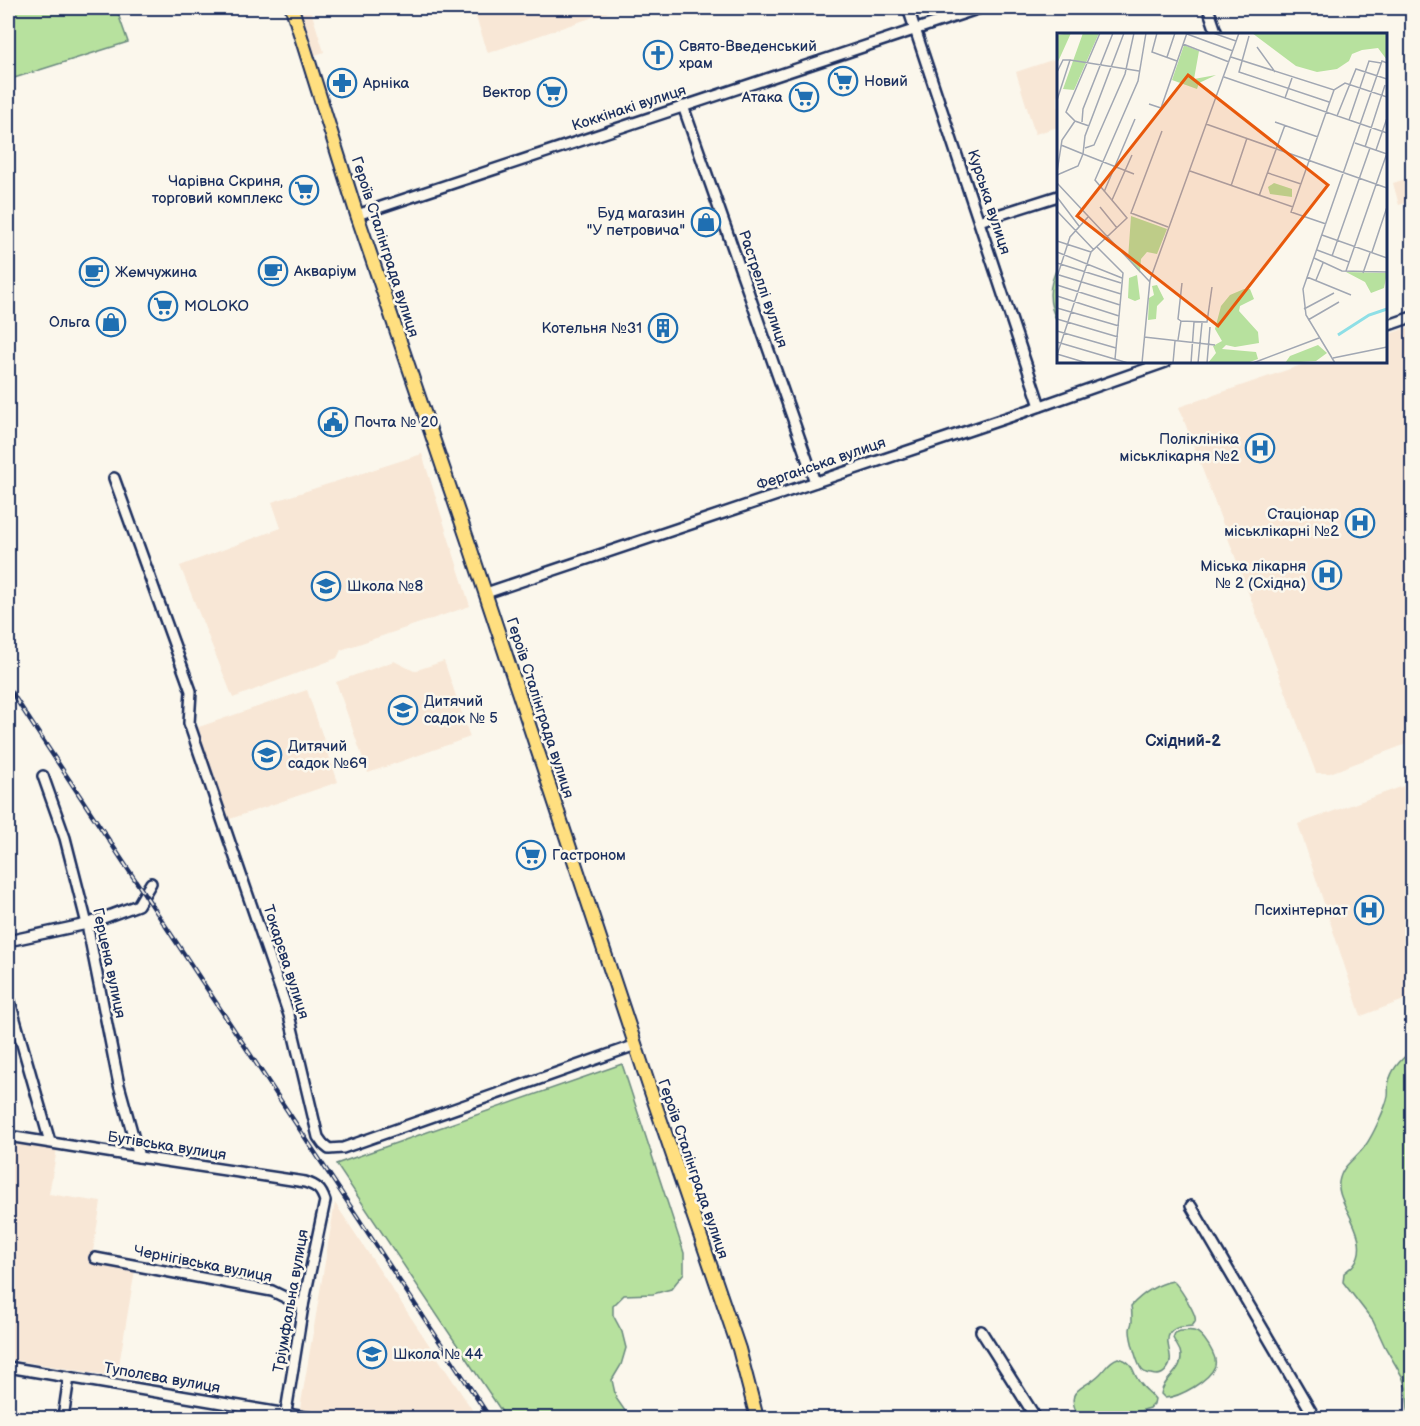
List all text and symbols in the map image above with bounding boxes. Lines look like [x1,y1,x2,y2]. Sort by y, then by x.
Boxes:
inset map [1057,33,1387,363]
place label: Свято-Введенський храм [679,37,817,73]
church icon: Свято-Введенський храм [642,39,674,71]
supermarket icon: Новий [827,65,859,97]
pharmacy icon: Арніка [326,67,358,99]
place label: Новий [864,72,908,91]
place label: Арніка [362,74,409,93]
supermarket icon: Вектор [536,76,568,108]
street label: Коккінакі вулиця [569,81,689,135]
supermarket icon: Атака [788,81,820,113]
place label: Вектор [482,83,532,102]
place label: Атака [741,88,783,107]
street label: Курська вулиця [963,147,1015,257]
street label: Героїв Сталінграда вулиця [347,154,423,340]
place label: Чарівна Скриня, торговий комплекс [152,172,284,208]
supermarket icon: Чарівна Скриня, торговий комплекс [288,174,320,206]
place label: Буд магазин "У петровича" [587,204,685,240]
shop icon: Буд магазин "У петровича" [690,206,722,238]
street label: Растреллі вулиця [734,228,792,350]
cafe icon: Акваріум [257,255,289,287]
cafe icon: Жемчужина [78,256,110,288]
place label: Акваріум [293,262,357,281]
place label: Жемчужина [115,263,197,282]
supermarket icon: MOLOKO [147,290,179,322]
place label: MOLOKO [184,297,249,316]
shop icon: Ольга [95,306,127,338]
building icon: Котельня №31 [647,312,679,344]
place label: Ольга [49,313,90,332]
place label: Котельня №31 [542,319,642,338]
public building icon: Почта № 20 [317,406,349,438]
place label: Почта № 20 [354,413,438,432]
place label: Поліклініка міськлікарня №2 [1120,430,1239,466]
hospital icon: Поліклініка міськлікарня №2 [1244,432,1276,464]
street label: Ферганська вулиця [754,433,888,495]
place label: Стаціонар міськлікарні №2 [1224,505,1340,541]
hospital icon: Стаціонар міськлікарні №2 [1344,507,1376,539]
place label: Міська лікарня № 2 (Східна) [1200,557,1306,593]
hospital icon: Міська лікарня № 2 (Східна) [1311,559,1343,591]
school or university icon: Школа №8 [310,570,342,602]
place label: Школа №8 [347,577,423,596]
street label: Героїв Сталінграда вулиця [502,615,578,801]
place label: Дитячий садок № 5 [424,692,498,728]
school or university icon: Дитячий садок № 5 [387,694,419,726]
district label: Східний-2 [1145,732,1221,751]
place label: Дитячий садок №69 [288,737,367,773]
school or university icon: Дитячий садок №69 [251,739,283,771]
supermarket icon: Гастроном [515,839,547,871]
place label: Гастроном [552,846,626,865]
hospital icon: Психінтернат [1353,894,1385,926]
place label: Психінтернат [1254,901,1348,920]
street label: Токарєва вулиця [259,902,313,1022]
street label: Герцена вулиця [88,906,130,1020]
street label: Героїв Сталінграда вулиця [653,1077,733,1261]
street label: Бутівська вулиця [106,1127,228,1165]
street label: Тріумфальна вулиця [269,1228,313,1374]
street label: Чернігівська вулиця [132,1241,274,1287]
school or university icon: Школа № 44 [356,1338,388,1370]
place label: Школа № 44 [393,1345,483,1364]
street label: Туполєва вулиця [102,1358,222,1398]

